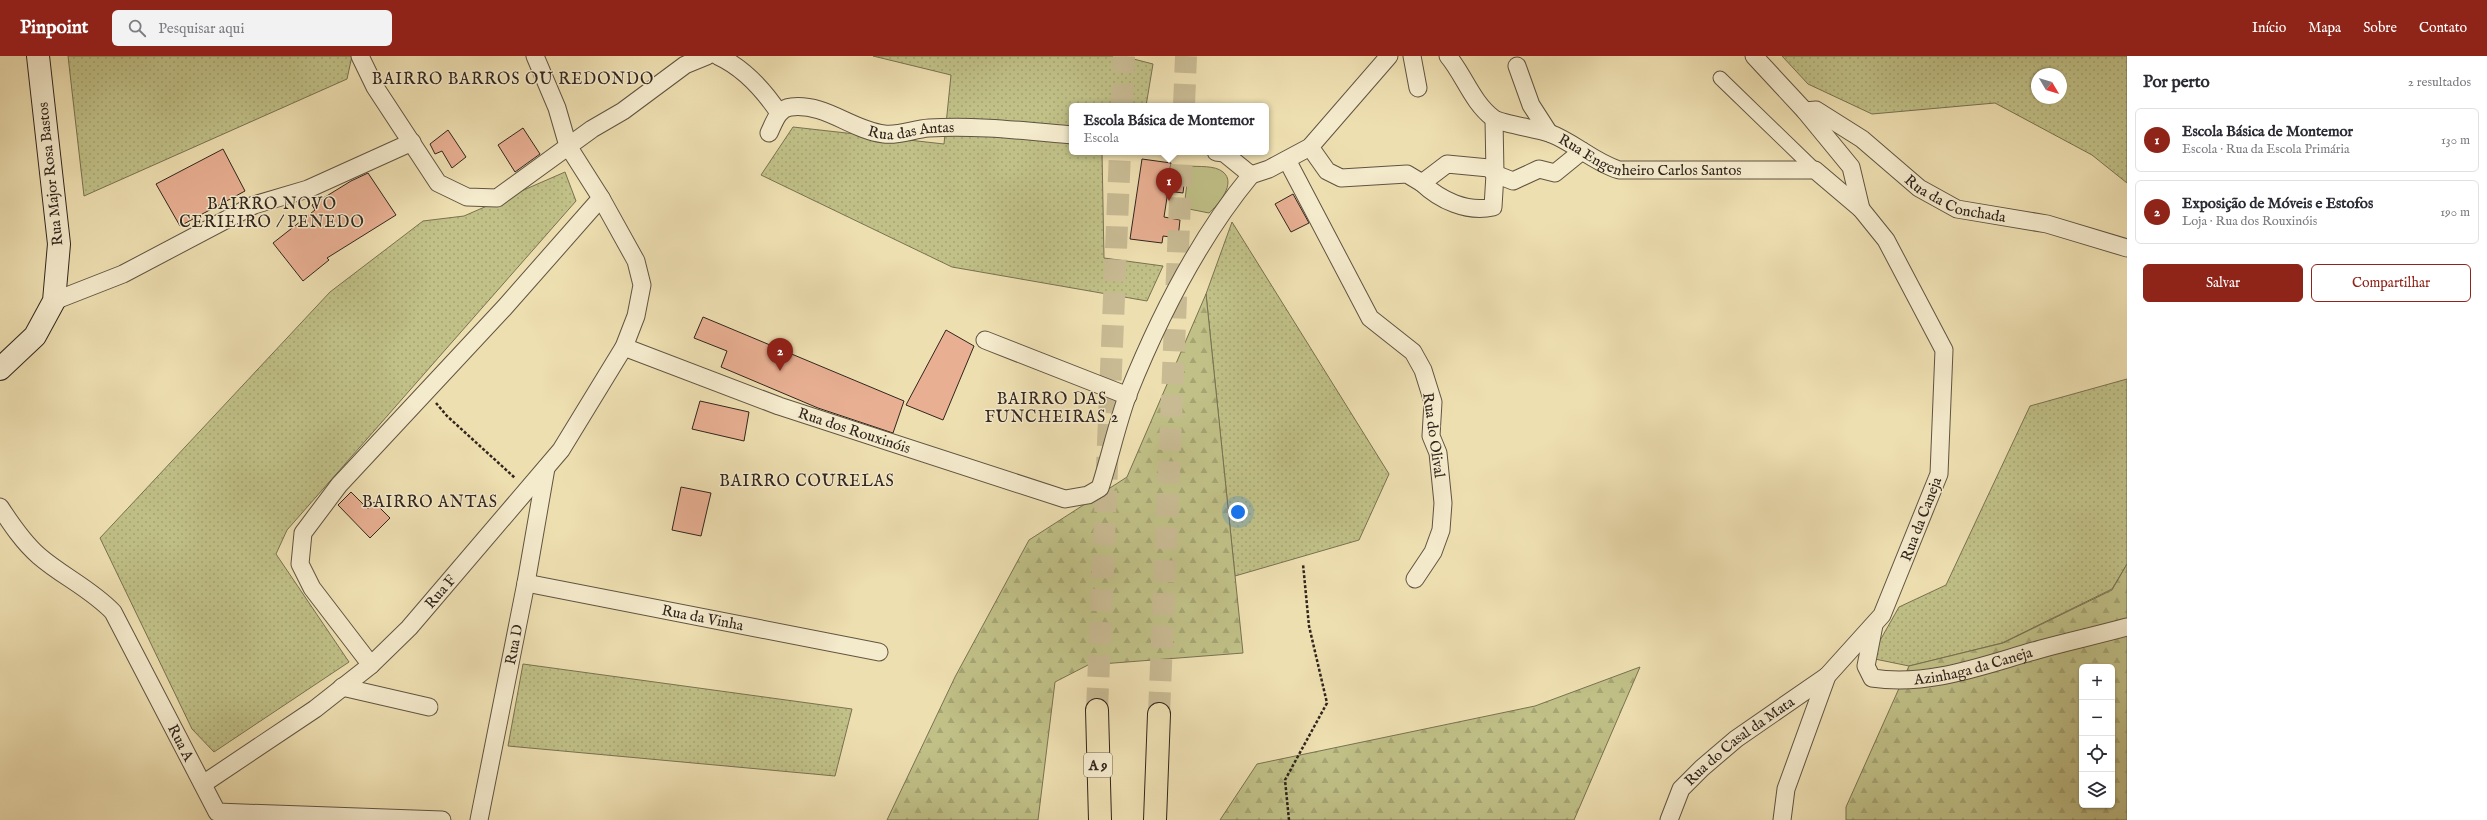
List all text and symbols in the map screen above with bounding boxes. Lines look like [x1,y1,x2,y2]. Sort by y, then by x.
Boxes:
search box [112,10,392,46]
text: Pinpoint [20,16,88,40]
icon: search [126,17,148,39]
text: Pesquisar aqui [158,19,244,38]
text: Início [2252,19,2286,37]
text: Mapa [2308,19,2341,37]
text: Sobre [2363,19,2397,37]
text: Contato [2419,19,2467,37]
north arrow [2031,68,2067,104]
district label: BAIRRO BARROS OU REDONDO [372,70,654,90]
text: Por perto [2143,72,2210,93]
text: 2 resultados [2408,74,2471,91]
street label: Rua Major Rosa Bastos [33,101,67,247]
popup [1069,103,1269,155]
text: Escola Básica de Montemor [1083,111,1255,130]
street label: Rua das Antas [866,118,954,144]
text: Escola Básica de Montemor [2182,122,2353,141]
text: Escola [1083,130,1119,147]
street label: Rua Engenheiro Carlos Santos [1555,130,1742,180]
text: 1 [2155,132,2159,149]
text: 130 m [2441,132,2470,149]
text: Escola · Rua da Escola Primária [2182,141,2350,158]
pin: 1 [1156,168,1182,201]
street label: Rua da Conchada [1900,171,2008,227]
text: Exposição de Móveis e Estofos [2182,194,2373,213]
district label: BAIRRO NOVO CERIEIRO / PENEDO [179,195,365,233]
text: 2 [2154,204,2160,221]
text: 190 m [2440,204,2470,221]
text: Loja · Rua dos Rouxinóis [2182,213,2317,230]
button: Salvar [2143,264,2303,302]
button: Compartilhar [2311,264,2471,302]
pin: 2 [767,338,793,371]
district label: BAIRRO DAS FUNCHEIRAS 2 [985,390,1119,428]
street label: Rua do Olival [1418,391,1449,480]
street label: Rua dos Rouxinóis [795,404,913,458]
district label: BAIRRO COURELAS [719,472,895,492]
street label: Rua da Caneja [1897,474,1946,564]
district label: BAIRRO ANTAS [362,493,498,513]
your location [1228,502,1248,522]
street label: Rua F [421,571,461,613]
street label: Rua da Vinha [660,601,746,635]
street label: Rua D [501,623,528,666]
street label: Azinhaga da Caneja [1912,643,2035,690]
map controls [2079,664,2115,808]
button: + [2079,664,2115,700]
street label: Rua do Casal da Mata [1681,692,1799,790]
button: − [2079,700,2115,736]
street label: Rua A [163,721,198,765]
button: locate [2079,736,2115,772]
road number: A 9 [1084,753,1112,777]
button: layers [2079,772,2115,808]

